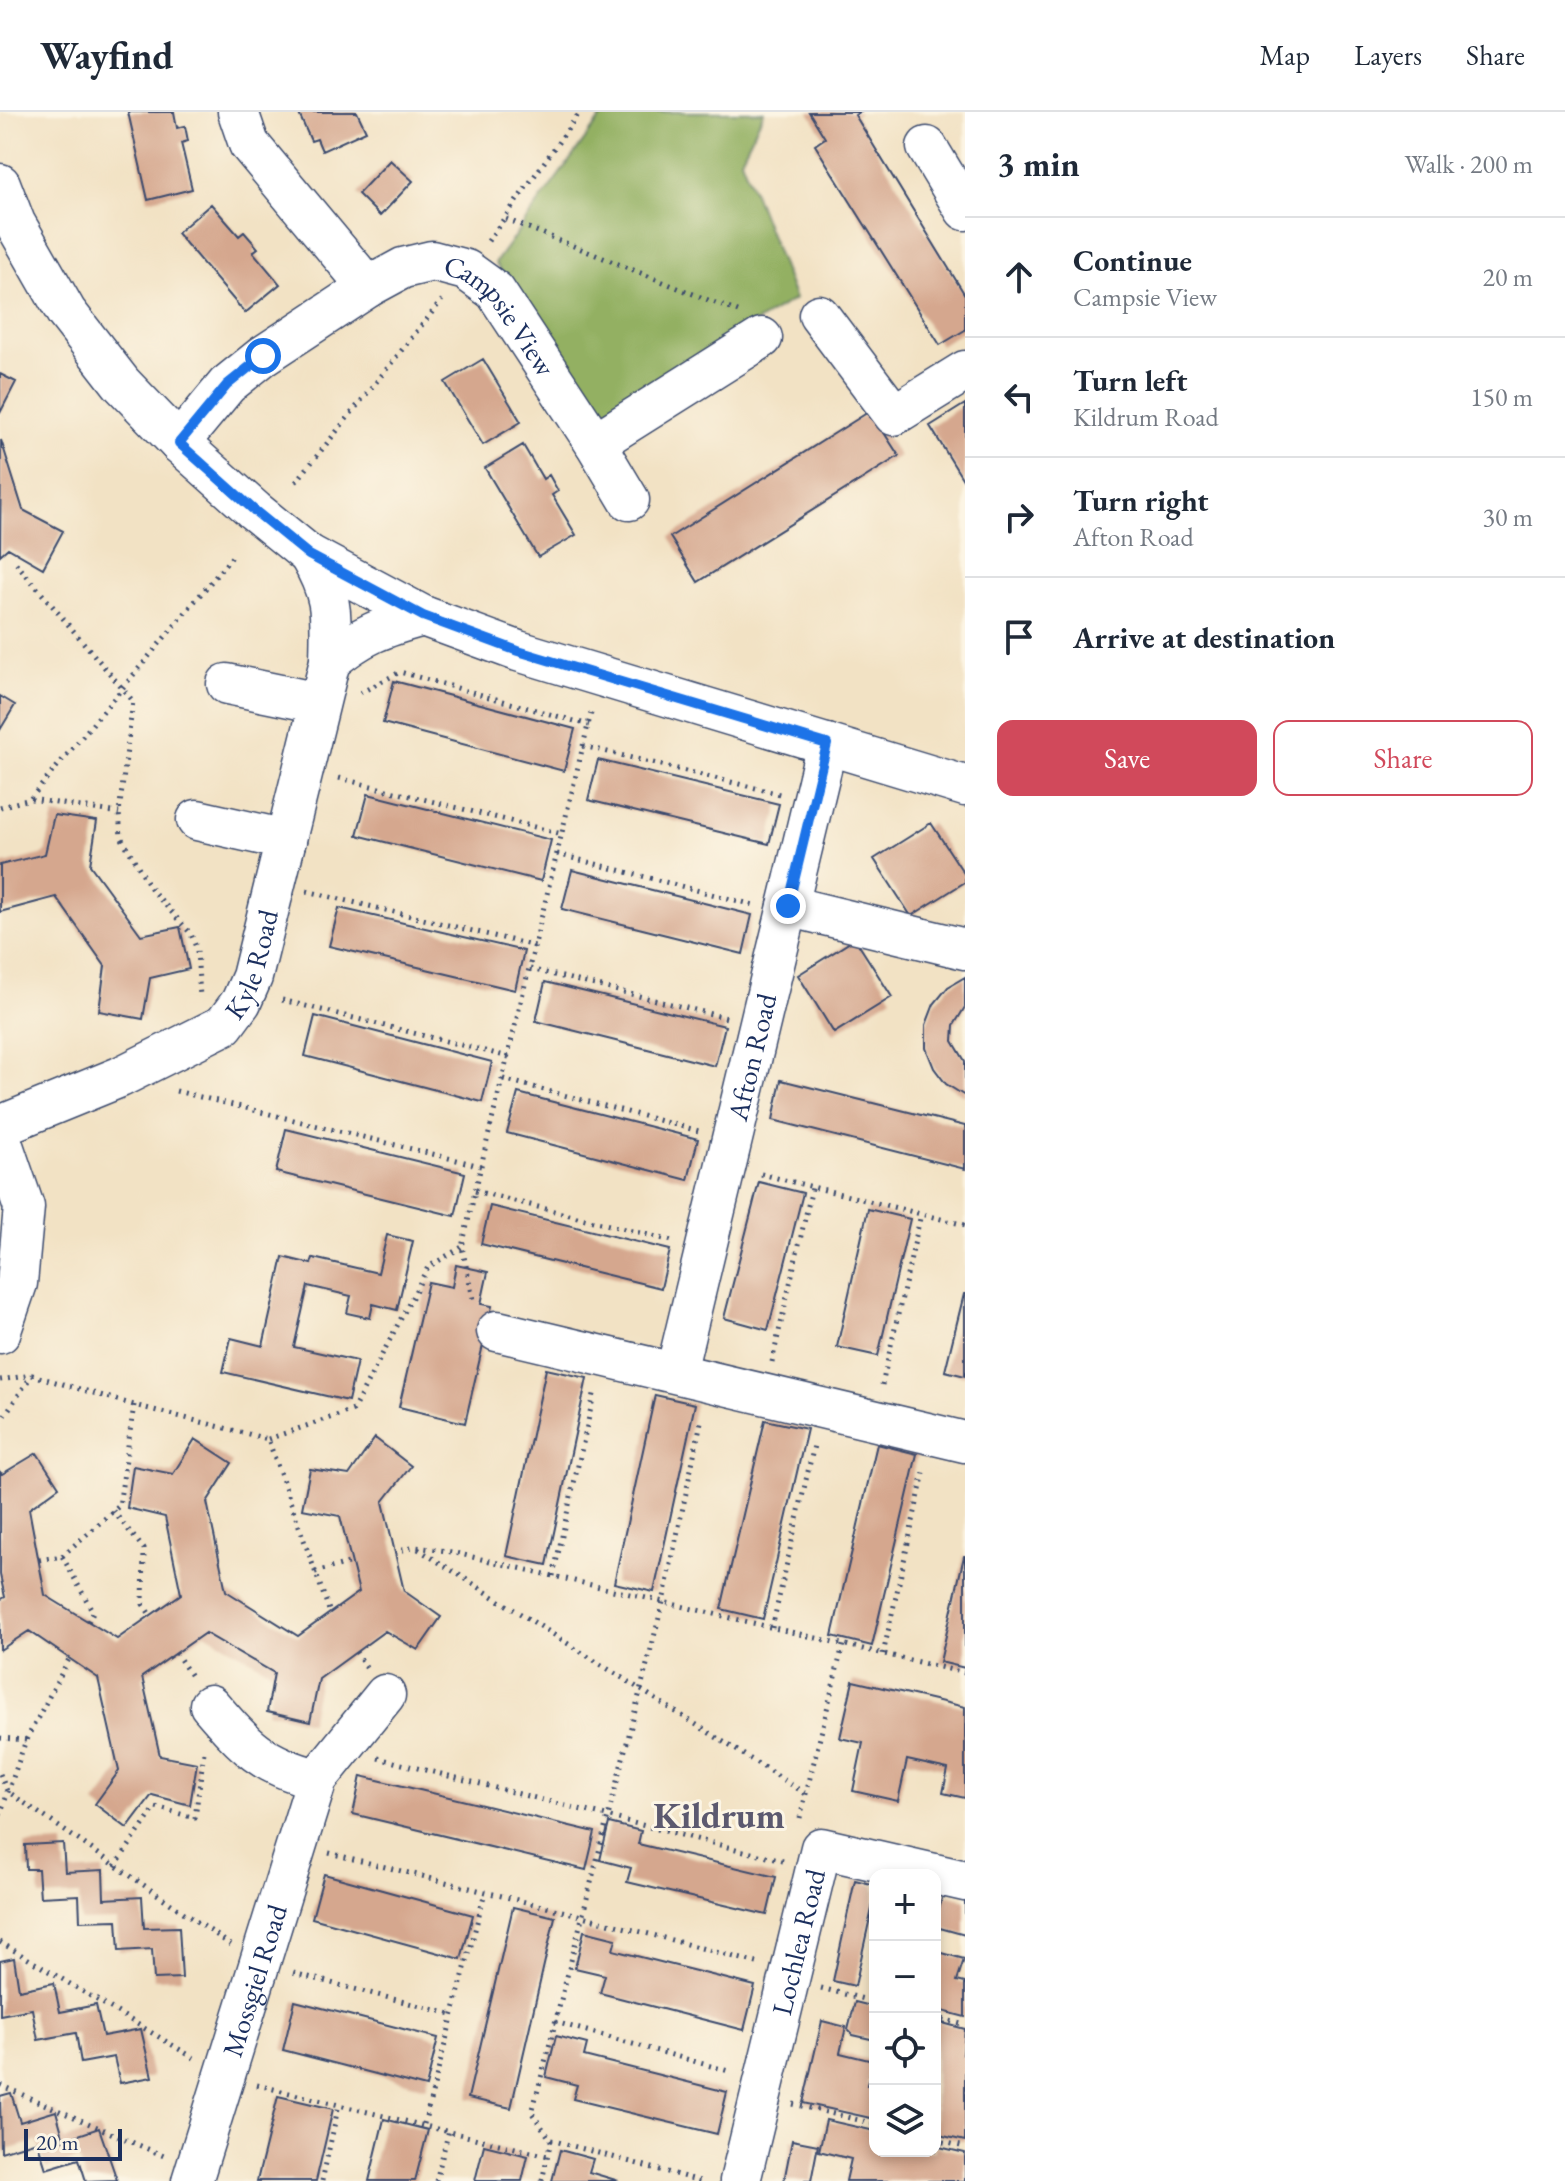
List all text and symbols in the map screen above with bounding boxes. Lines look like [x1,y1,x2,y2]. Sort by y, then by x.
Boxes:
text: Wayfind [40,31,174,80]
text: Map [1260,37,1310,73]
text: Layers [1354,37,1422,73]
text: Share [1466,37,1525,73]
text: 3 min [997,142,1080,186]
text: Walk · 200 m [1405,147,1533,181]
text: Continue [1073,241,1192,280]
street label: Campsie View [441,247,564,383]
icon: ahead [997,255,1041,299]
text: 20 m [1483,260,1533,294]
text: Campsie View [1073,280,1217,314]
route start [245,338,281,374]
text: Turn left [1073,361,1187,400]
icon: left [997,375,1041,419]
text: 150 m [1470,380,1533,414]
text: Kildrum Road [1073,400,1219,434]
text: Turn right [1073,481,1209,520]
icon: right [997,495,1041,539]
text: 30 m [1483,500,1533,534]
text: Afton Road [1073,520,1194,554]
icon: arrive [997,615,1041,659]
text: Arrive at destination [1073,618,1335,657]
button: Save [997,720,1257,796]
button: Share [1273,720,1533,796]
route end [770,888,806,924]
street label: Kyle Road [216,905,286,1026]
street label: Afton Road [719,989,785,1125]
district label: Kildrum [653,1792,785,1839]
street label: Lochlea Road [763,1864,833,2019]
map controls [869,1869,941,2157]
button: + [869,1869,941,1941]
street label: Mossgiel Road [214,1899,295,2061]
button: − [869,1941,941,2013]
button: locate [869,2013,941,2085]
button: layers [869,2085,941,2157]
scale bar [24,2125,122,2161]
text: 20 m [36,2128,79,2157]

